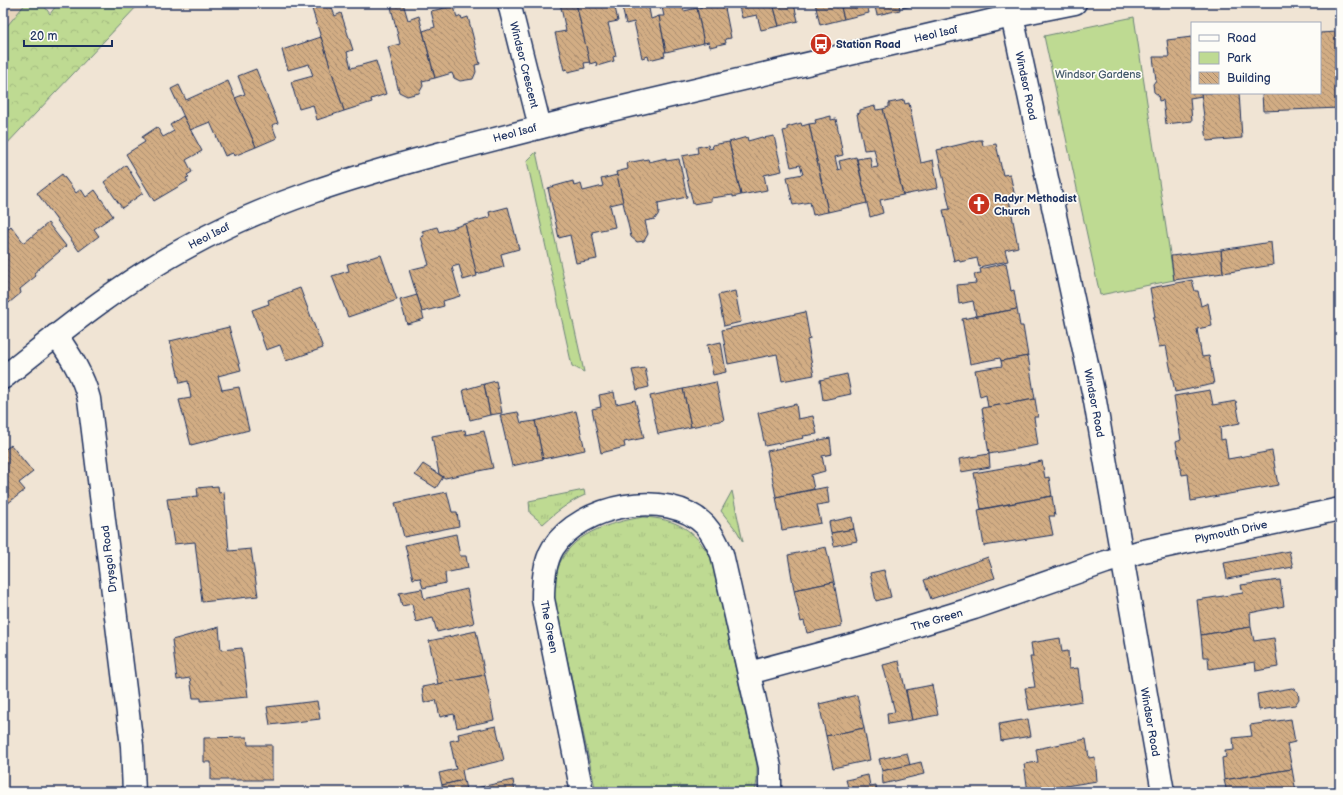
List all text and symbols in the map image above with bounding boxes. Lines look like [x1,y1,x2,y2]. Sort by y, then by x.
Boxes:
street label: Windsor Crescent [507,20,541,110]
scale bar [24,22,112,48]
legend [1191,22,1321,94]
street label: Heol Isaf [913,23,960,45]
text: 20 m [30,29,57,44]
bus stop icon: Station Road [808,31,834,57]
text: Road [1227,31,1256,46]
place label: Station Road [836,38,901,51]
street label: Windsor Road [1012,50,1040,122]
text: Park [1227,51,1251,66]
park label: Windsor Gardens [1055,68,1142,81]
text: Building [1227,71,1271,86]
street label: Heol Isaf [492,121,539,145]
church icon: Radyr Methodist Church [966,191,992,217]
place label: Radyr Methodist Church [994,192,1077,218]
street label: Heol Isaf [186,220,232,252]
street label: Windsor Road [1081,367,1107,439]
street label: Plymouth Drive [1193,518,1269,546]
street label: Drysgol Road [98,525,120,593]
street label: The Green [538,600,560,654]
street label: The Green [910,606,964,634]
street label: Windsor Road [1138,686,1162,758]

